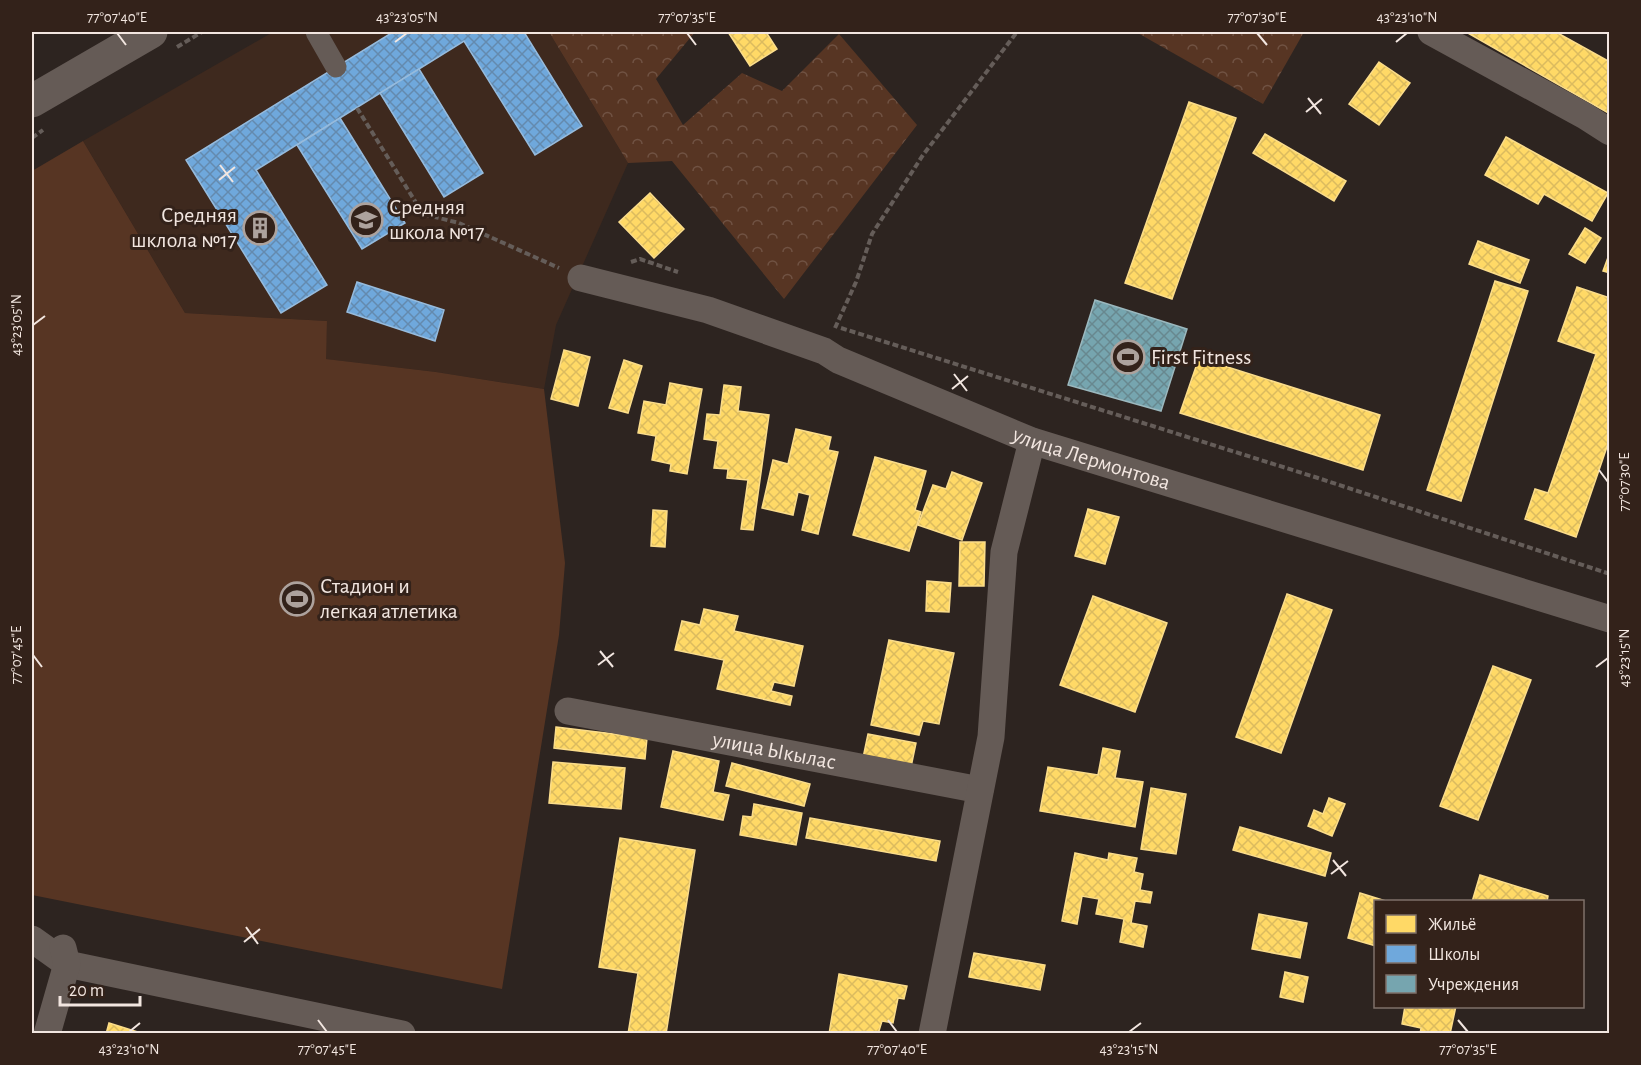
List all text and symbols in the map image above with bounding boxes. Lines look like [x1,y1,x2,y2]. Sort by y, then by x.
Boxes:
text: 77°07'40"E [87,10,147,25]
text: 43°23'05"N [376,10,438,25]
text: 77°07'35"E [658,10,716,25]
text: 77°07'30"E [1227,10,1287,25]
text: 43°23'10"N [1377,10,1437,25]
place label: Средняя школа №17 [389,196,484,243]
school or university icon: Средняя школа №17 [348,202,384,238]
place label: Средняя шклола №17 [131,204,237,251]
building icon: Средняя шклола №17 [242,210,278,246]
text: 43°23'05"N [9,294,24,356]
sports icon: First Fitness [1110,339,1146,375]
place label: First Fitness [1151,346,1251,368]
street label: улица Лермонтова [1009,423,1173,494]
text: 77°07'30"E [1617,452,1632,512]
place label: Стадион и легкая атлетика [320,575,458,622]
sports icon: Стадион и легкая атлетика [279,581,315,617]
text: 77°07'45"E [9,626,24,684]
text: 43°23'15"N [1617,628,1632,688]
street label: улица Ыкылас [710,728,838,773]
legend [1374,900,1584,1008]
text: Жильё [1428,916,1476,934]
text: Школы [1428,946,1480,964]
scale bar [60,969,140,1007]
text: Учреждения [1428,976,1519,994]
text: 20 m [69,982,104,1000]
text: 43°23'10"N [99,1042,159,1057]
text: 77°07'45"E [298,1042,356,1057]
text: 77°07'40"E [867,1042,927,1057]
text: 43°23'15"N [1099,1042,1159,1057]
text: 77°07'35"E [1439,1042,1497,1057]

